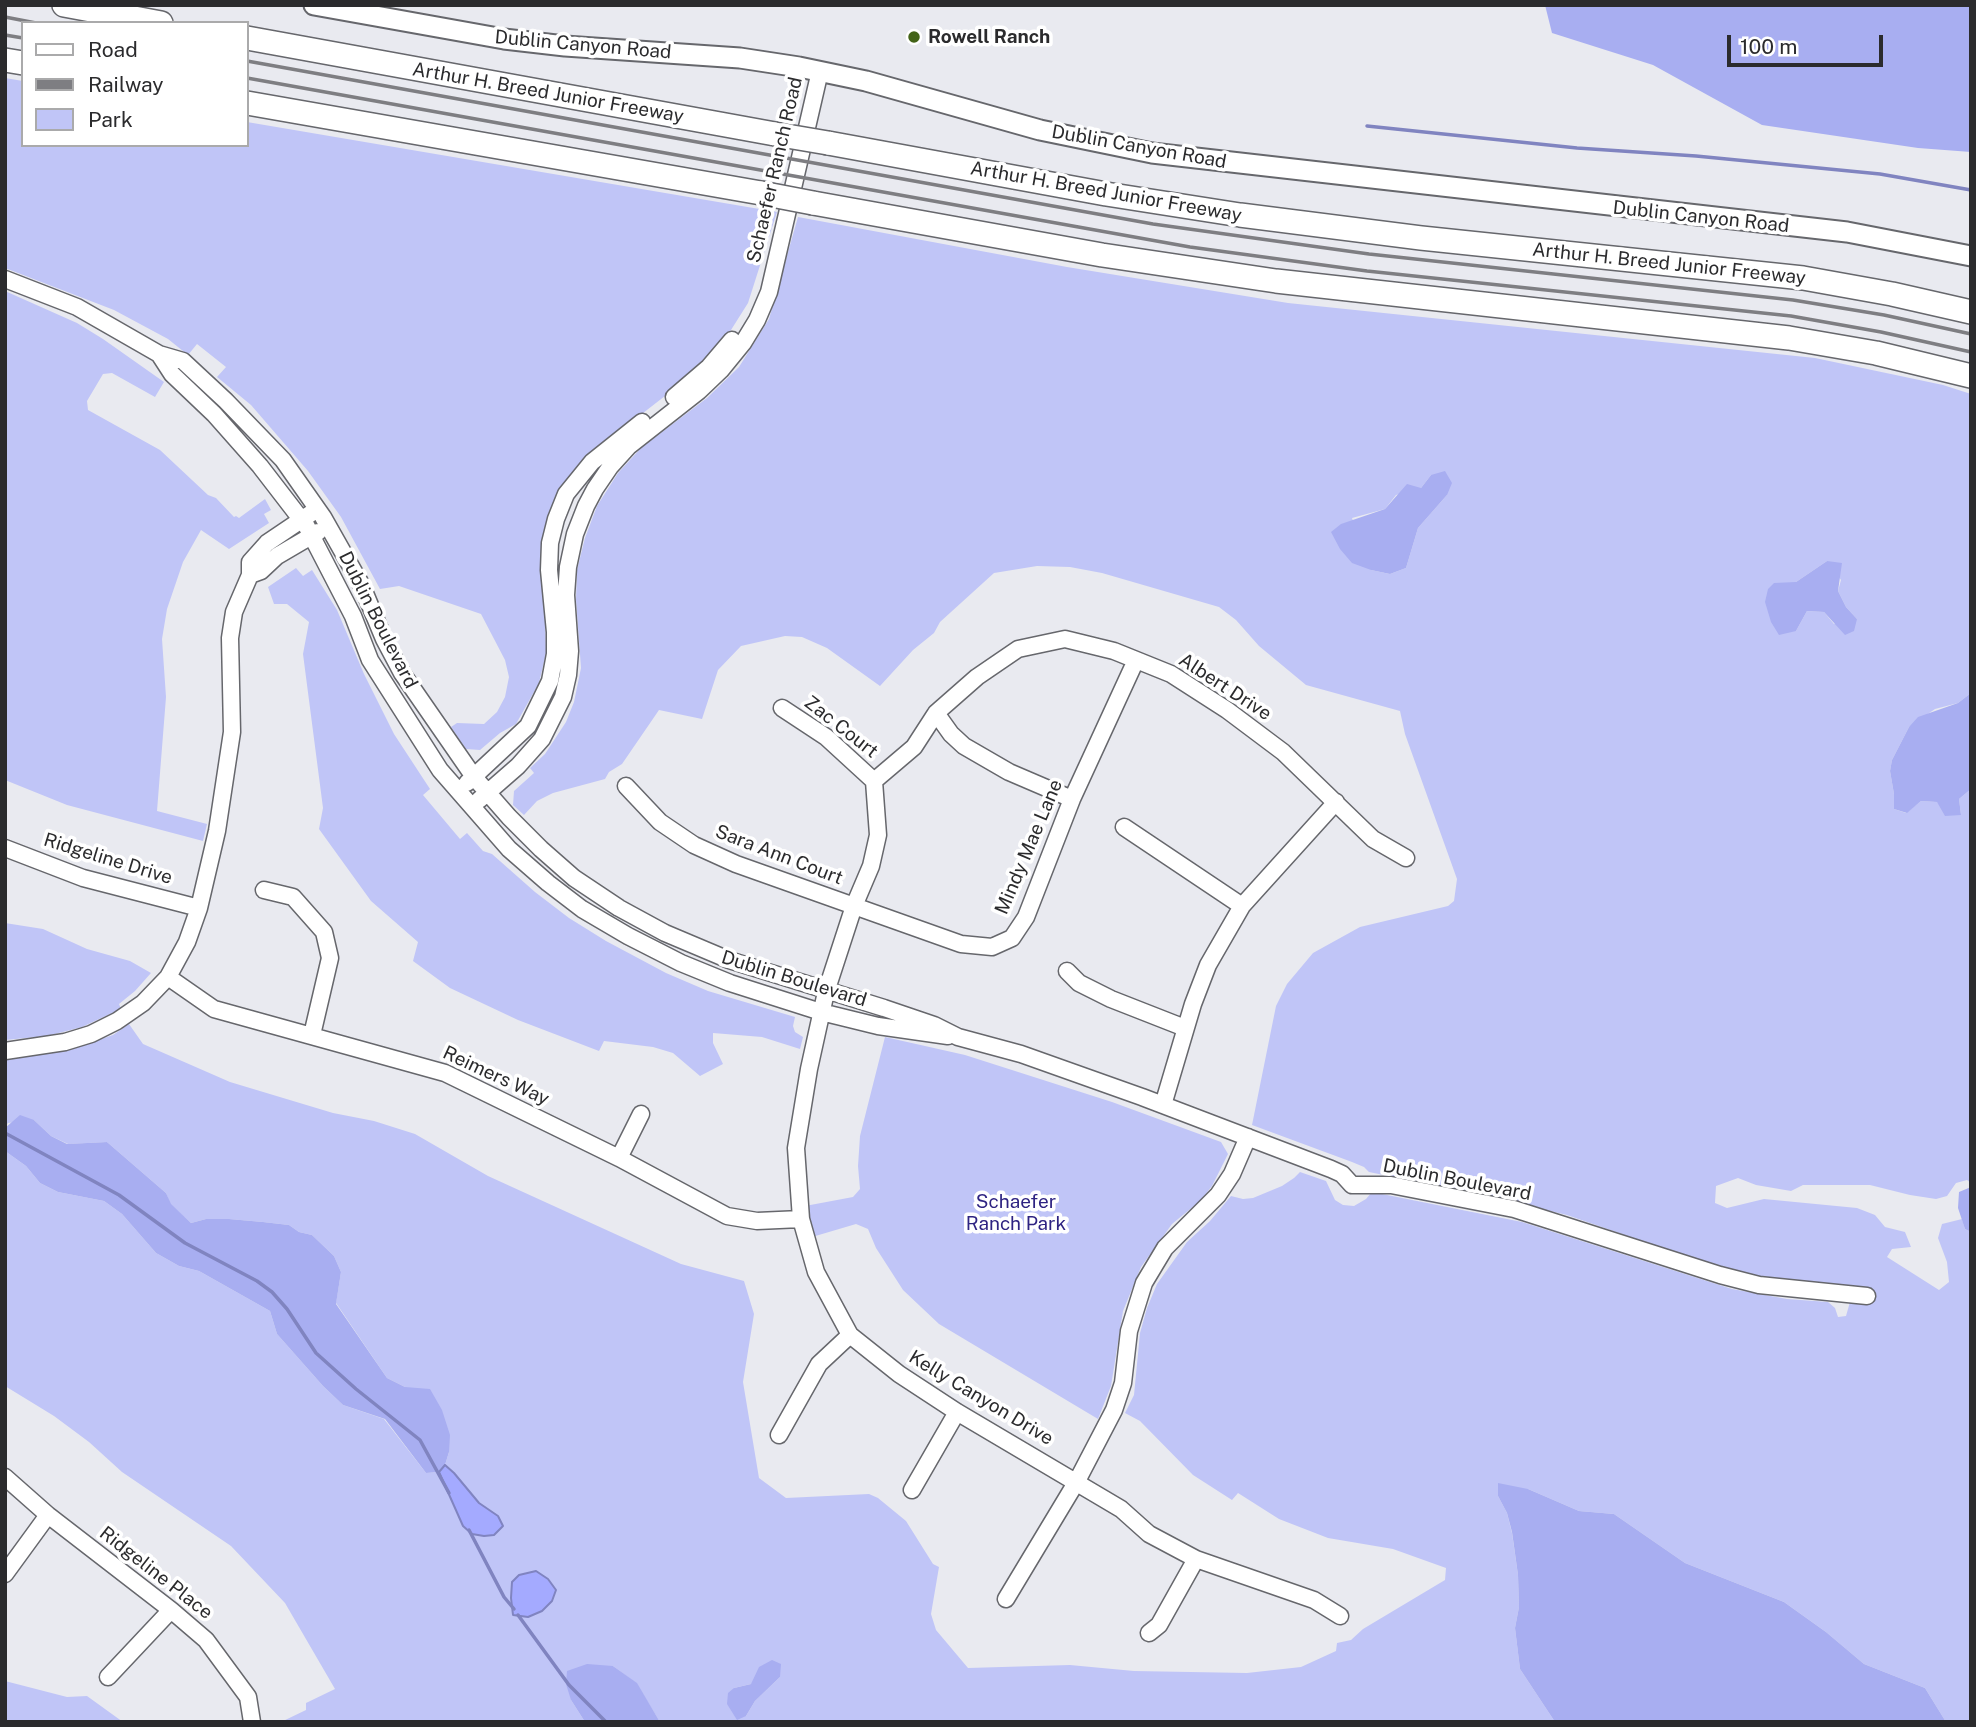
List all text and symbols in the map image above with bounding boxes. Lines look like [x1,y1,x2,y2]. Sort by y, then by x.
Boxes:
legend [21,21,248,147]
scale bar [1731,21,1887,65]
street label: Dublin Canyon Road [494,26,672,64]
place label: Rowell Ranch [928,26,1050,48]
marker: Rowell Ranch [906,29,922,45]
text: 100 m [1740,34,1797,59]
text: Road [88,37,138,62]
street label: Arthur H. Breed Junior Freeway [411,58,685,128]
text: Railway [88,72,164,97]
street label: Schaefer Ranch Road [743,75,807,265]
text: Park [88,107,133,132]
street label: Dublin Canyon Road [1050,120,1228,174]
street label: Arthur H. Breed Junior Freeway [969,157,1243,227]
street label: Dublin Canyon Road [1612,196,1790,238]
street label: Arthur H. Breed Junior Freeway [1531,238,1807,290]
street label: Dublin Boulevard [334,548,422,692]
street label: Albert Drive [1174,649,1276,725]
street label: Zac Court [800,691,882,763]
street label: Mindy Mae Lane [990,776,1068,918]
street label: Sara Ann Court [712,820,846,890]
street label: Ridgeline Drive [41,829,175,889]
street label: Dublin Boulevard [719,946,869,1012]
street label: Reimers Way [439,1041,553,1111]
street label: Dublin Boulevard [1381,1154,1533,1206]
park label: Schaefer Ranch Park [966,1191,1066,1235]
street label: Kelly Canyon Drive [905,1346,1057,1450]
street label: Ridgeline Place [95,1522,217,1624]

